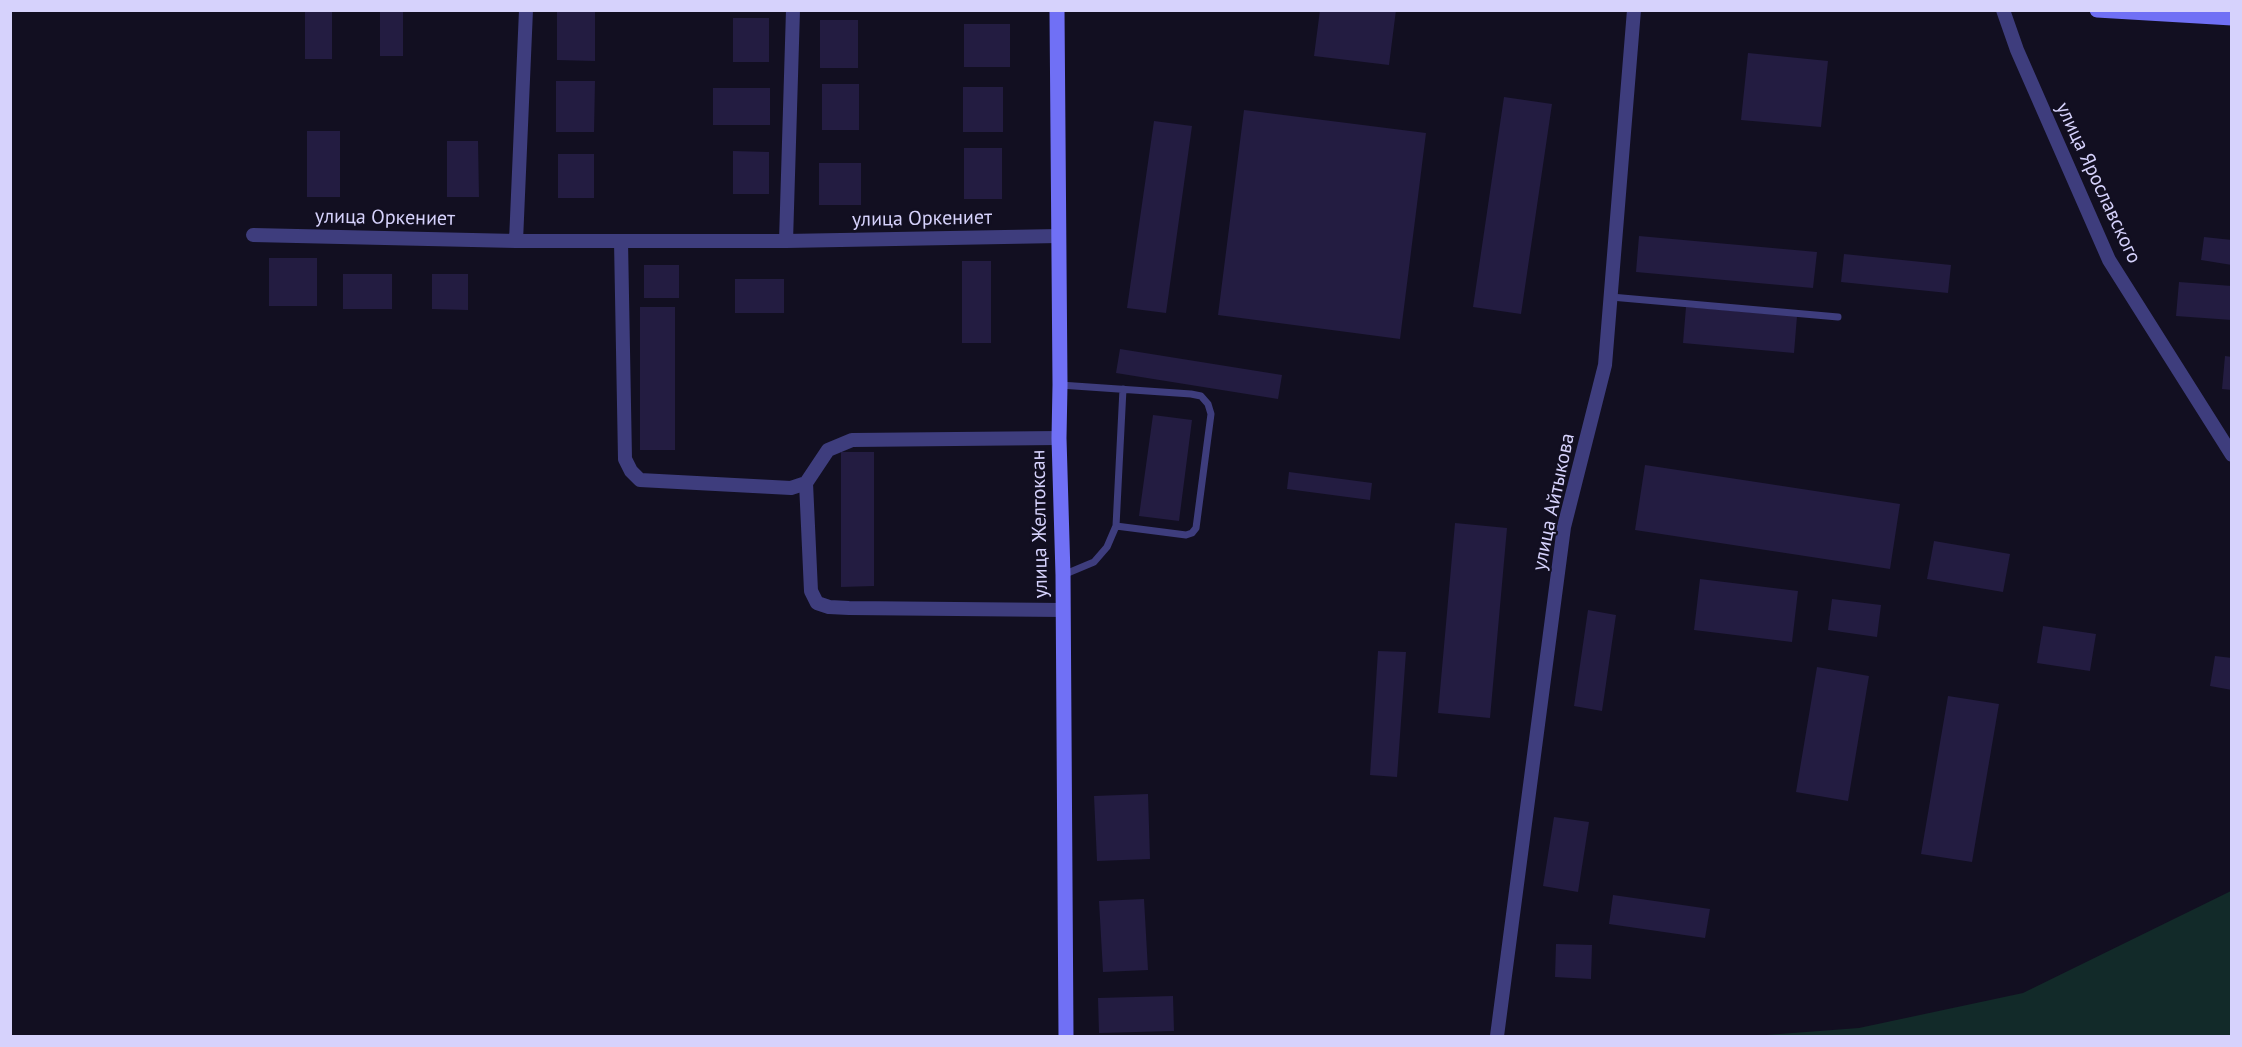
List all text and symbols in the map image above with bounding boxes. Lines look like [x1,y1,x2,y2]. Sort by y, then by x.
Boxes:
street label: улица Ярославского [2050,99,2146,267]
street label: улица Оркениет [315,205,455,231]
street label: улица Оркениет [852,206,992,232]
street label: улица Айтыкова [1528,431,1580,573]
street label: улица Желтоксан [1027,449,1053,599]

